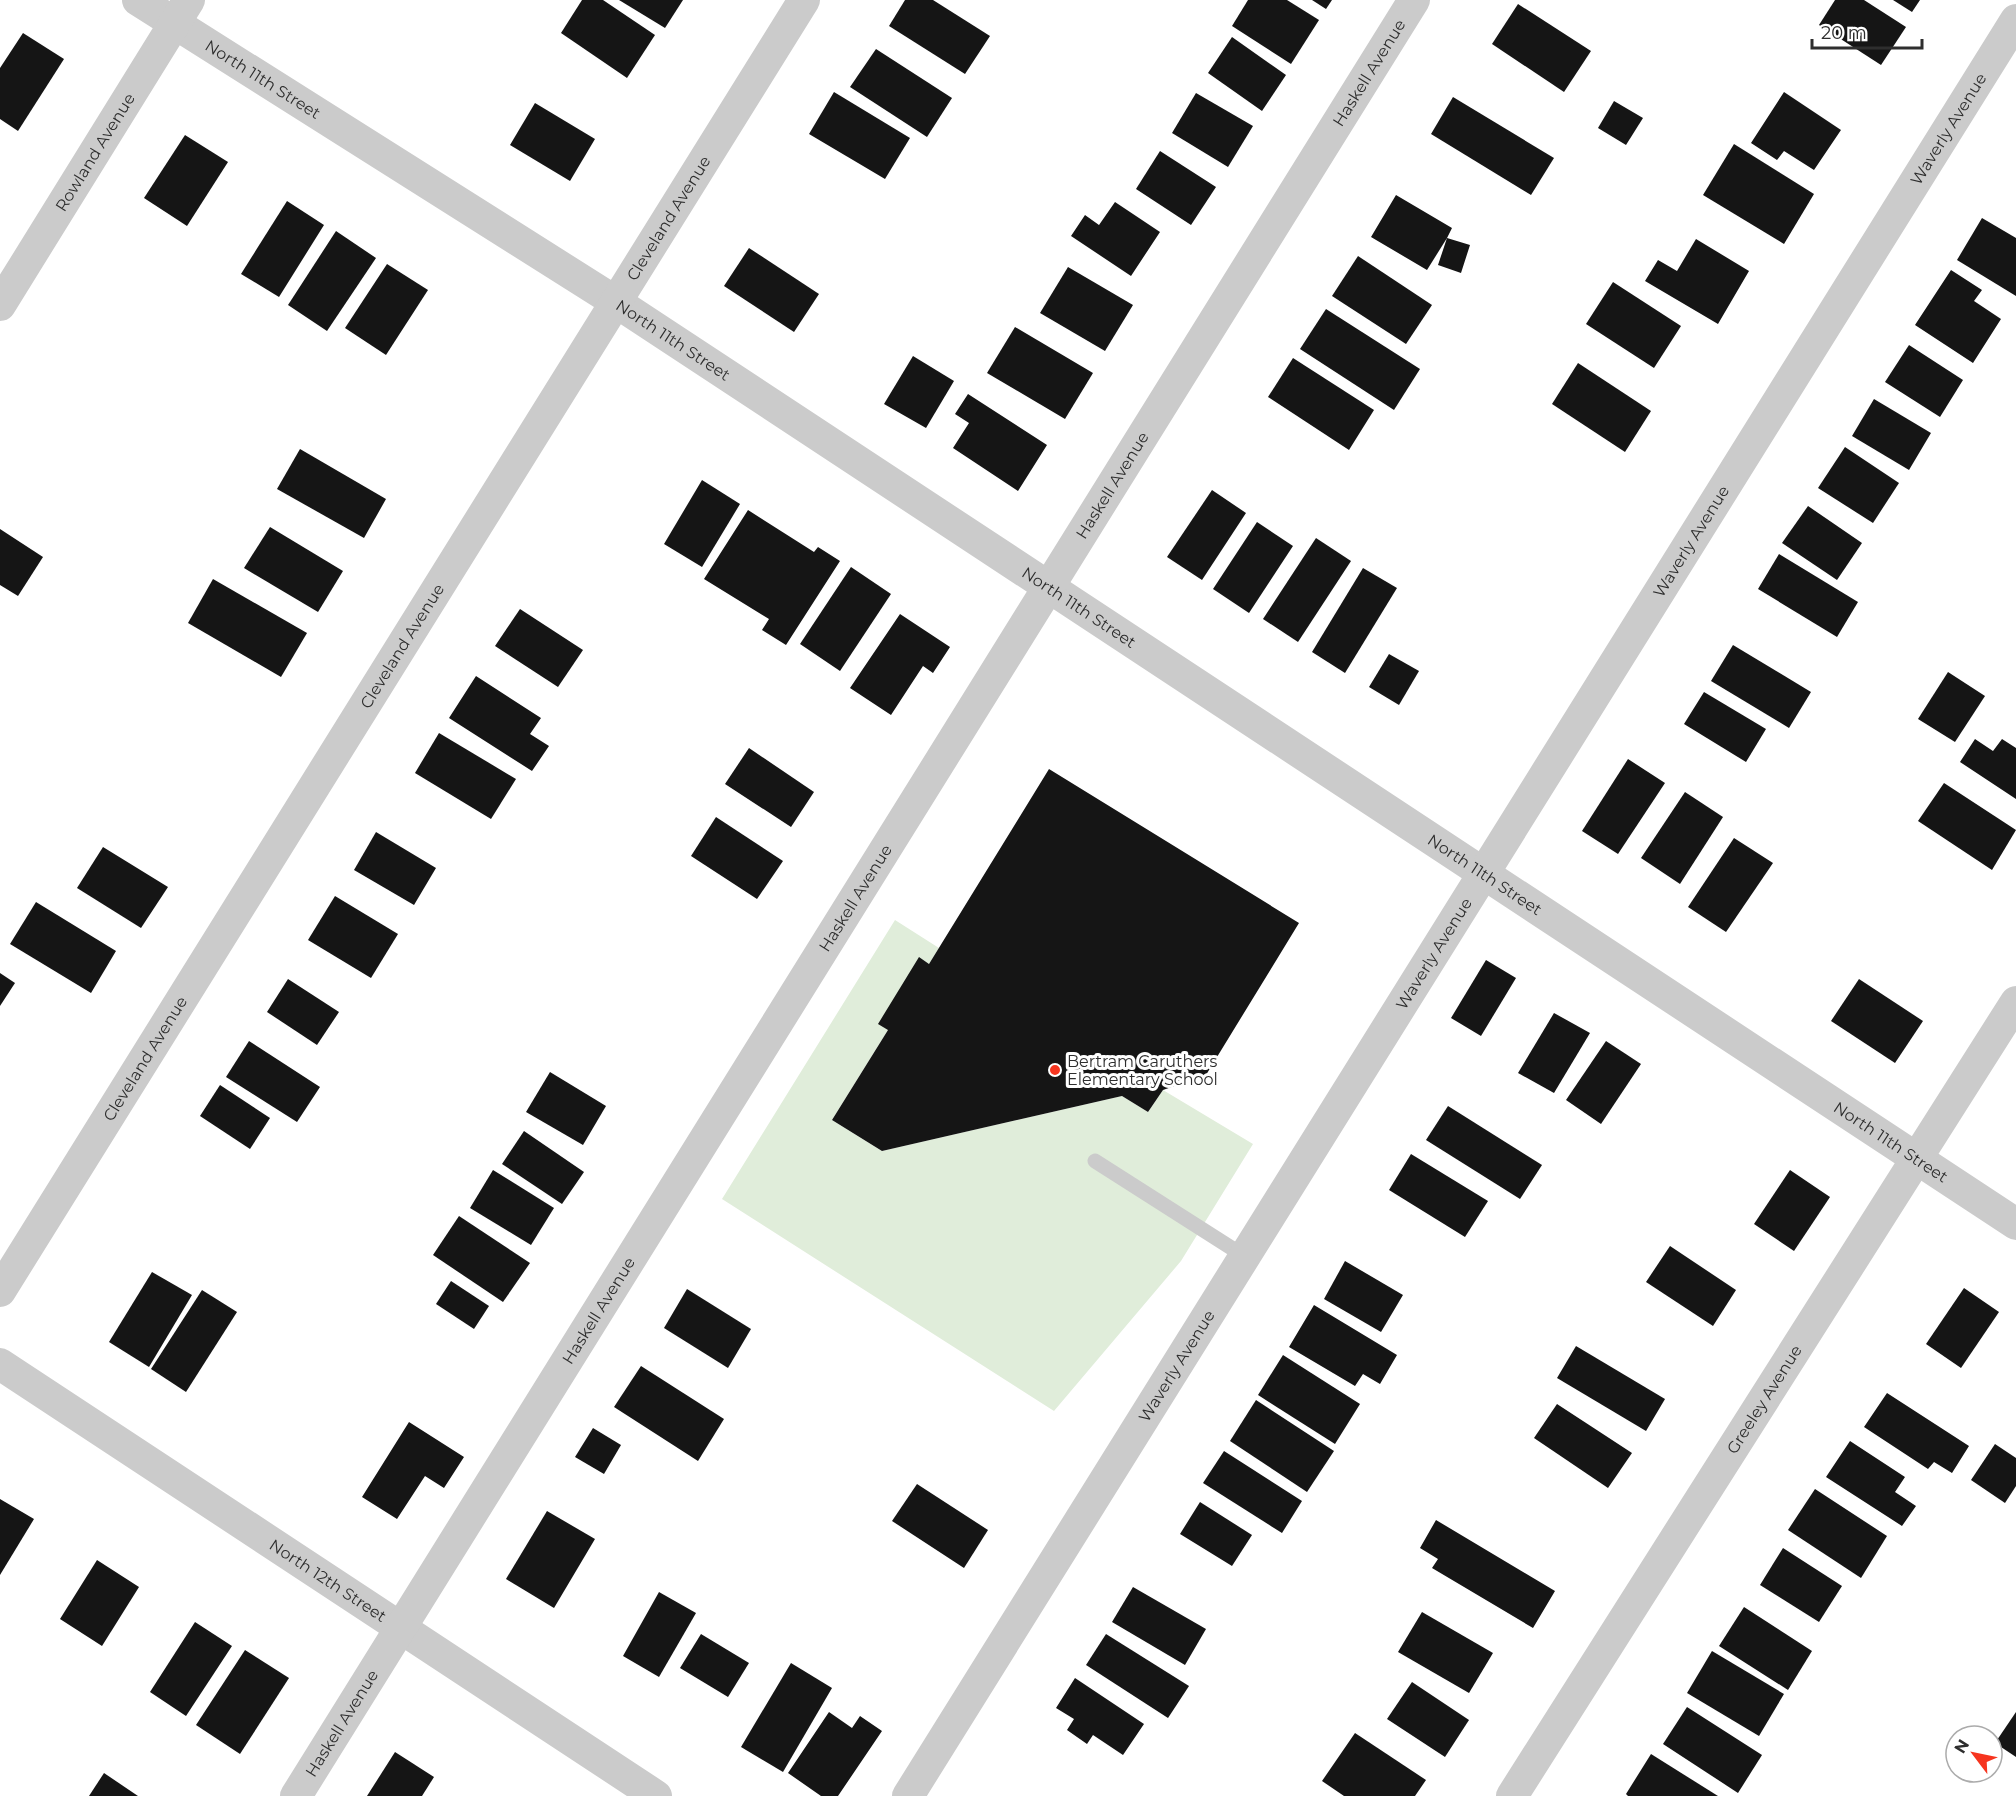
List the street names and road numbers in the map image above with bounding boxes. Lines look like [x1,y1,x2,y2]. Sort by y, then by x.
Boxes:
street label: Haskell Avenue [1328,16,1409,130]
street label: North 11th Street [202,36,325,123]
street label: Waverly Avenue [1906,69,1990,188]
street label: Rowland Avenue [51,89,139,215]
street label: Cleveland Avenue [622,152,714,284]
street label: North 11th Street [613,295,734,384]
street label: Haskell Avenue [1072,428,1152,542]
street label: Waverly Avenue [1649,482,1733,601]
street label: North 11th Street [1019,563,1140,652]
street label: Cleveland Avenue [356,580,448,712]
street label: North 11th Street [1424,830,1546,919]
street label: Haskell Avenue [815,841,896,955]
street label: Waverly Avenue [1392,894,1476,1013]
street label: Cleveland Avenue [99,993,191,1124]
street label: North 11th Street [1830,1097,1952,1186]
street label: Haskell Avenue [558,1253,639,1367]
street label: Waverly Avenue [1134,1306,1218,1425]
street label: Greeley Avenue [1722,1341,1805,1457]
street label: North 12th Street [266,1535,391,1626]
street label: Haskell Avenue [301,1666,382,1780]

